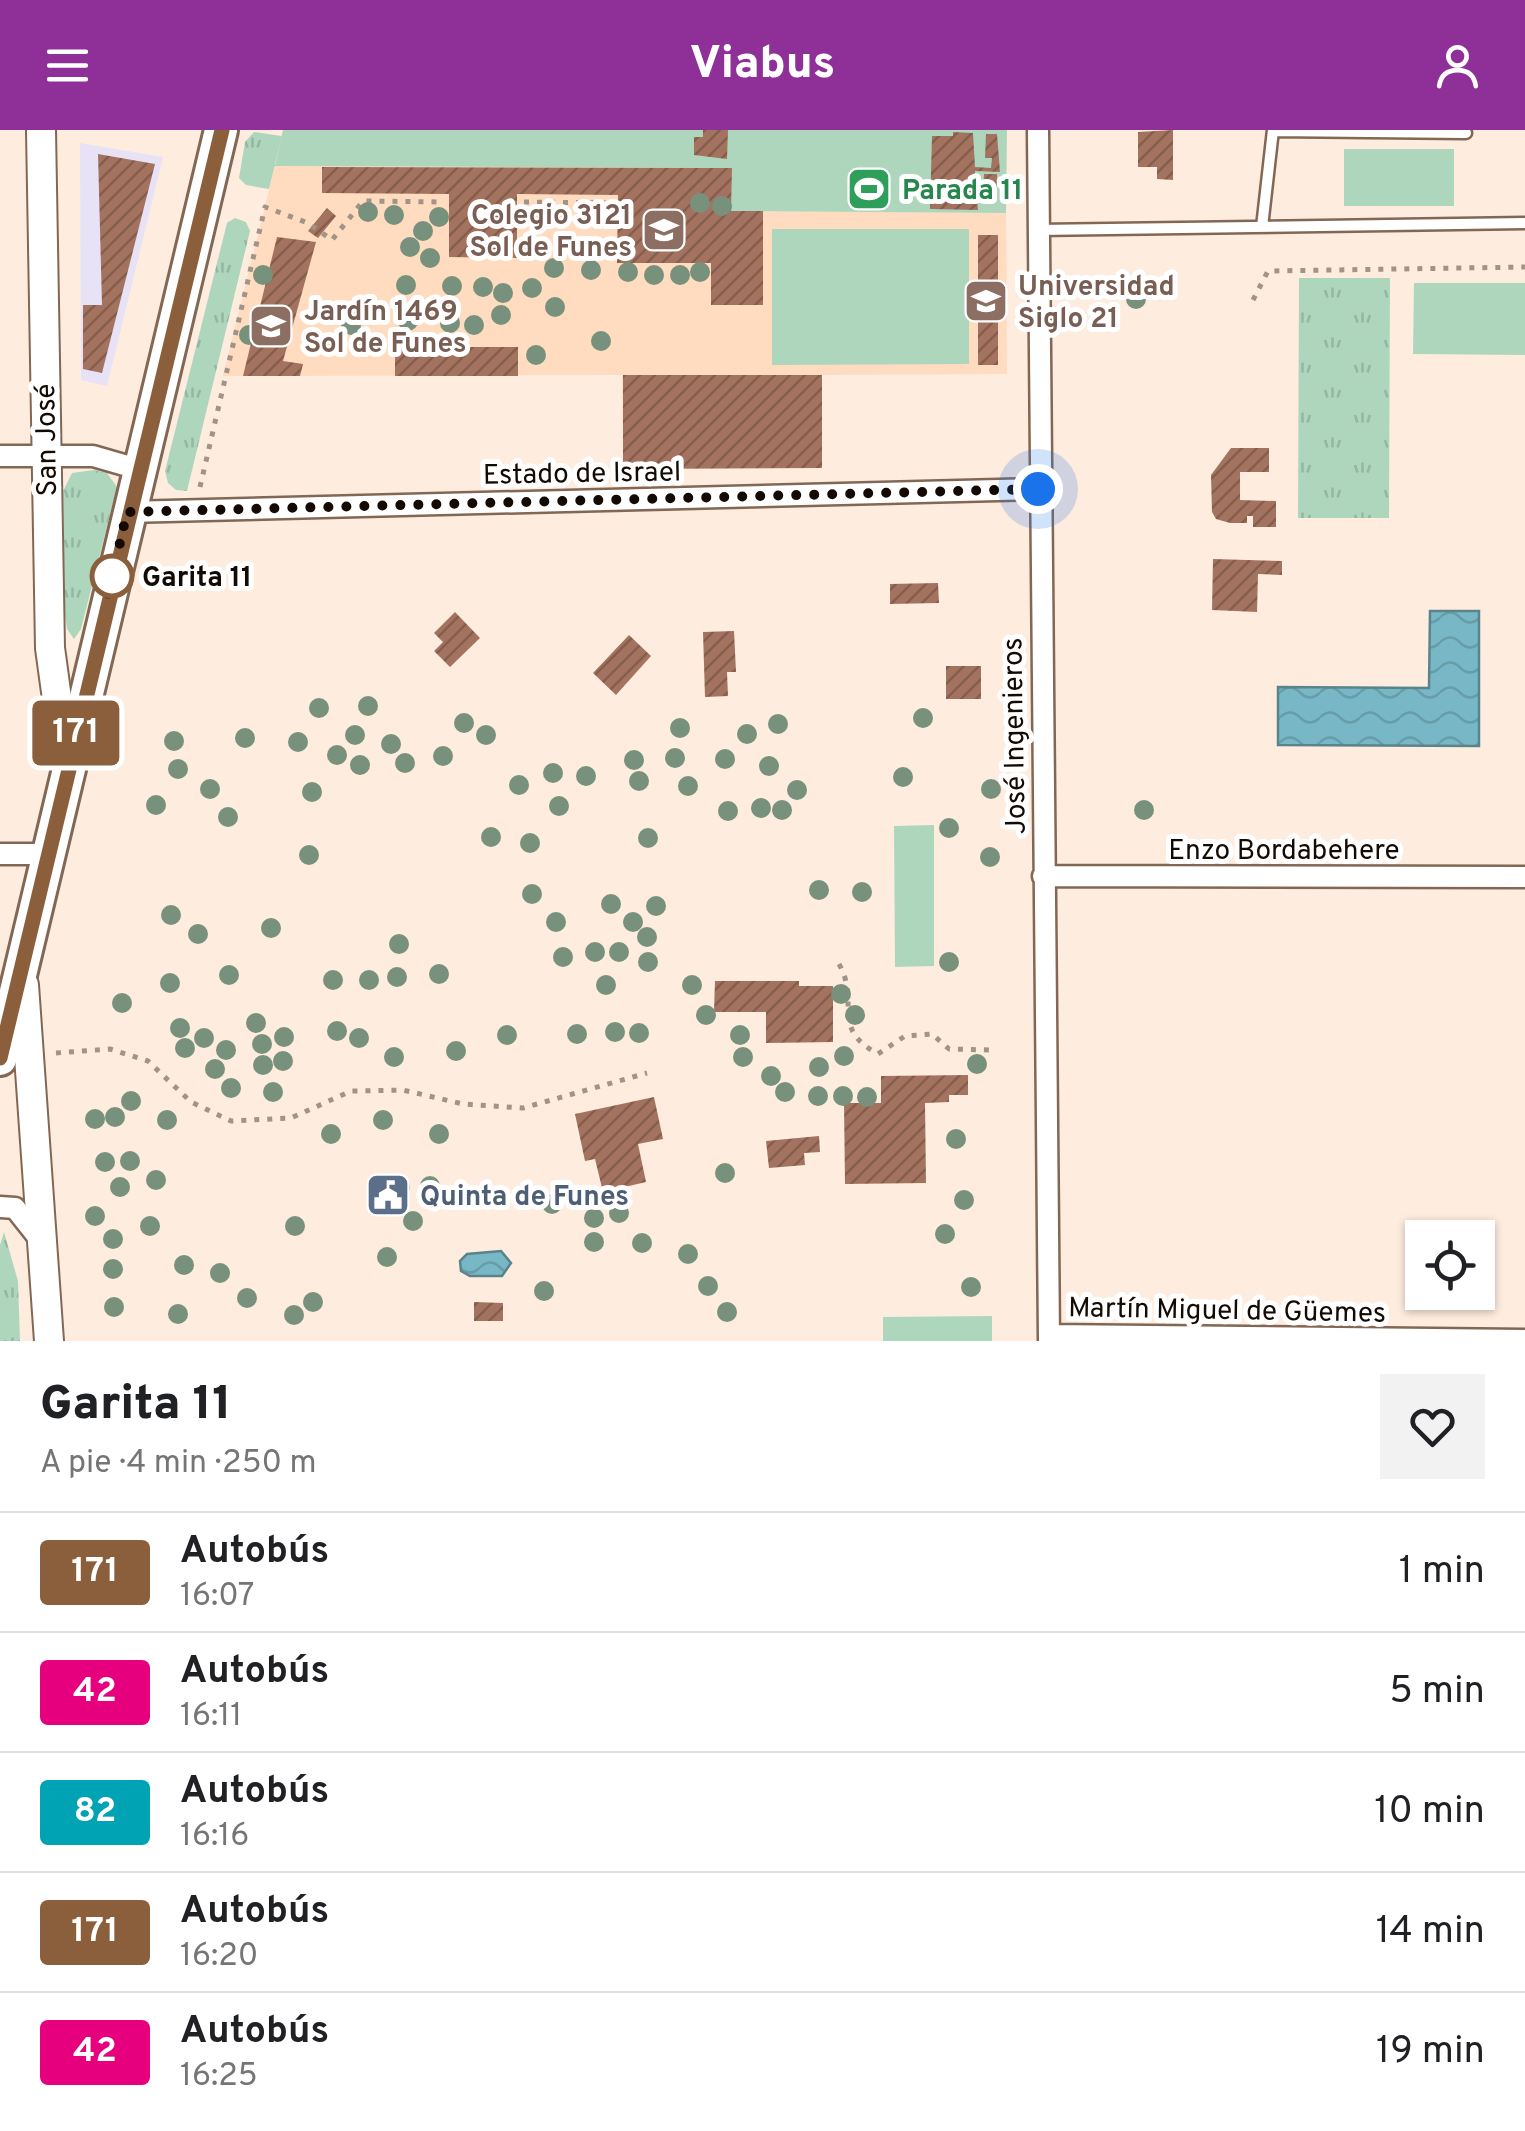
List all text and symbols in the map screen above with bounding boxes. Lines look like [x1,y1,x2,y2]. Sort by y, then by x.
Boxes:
text: Viabus [690,37,835,94]
icon: menu [40,38,95,93]
icon: person [1430,38,1485,93]
sports icon: Parada 11 [846,166,892,212]
place label: Parada 11 [902,174,1023,210]
place label: Colegio 3121 Sol de Funes [470,199,632,267]
school or university icon: Colegio 3121 Sol de Funes [641,207,687,253]
place label: Universidad Siglo 21 [1018,270,1175,338]
school or university icon: Universidad Siglo 21 [963,278,1009,324]
place label: Jardín 1469 Sol de Funes [304,295,467,363]
school or university icon: Jardín 1469 Sol de Funes [248,303,294,349]
street label: San José [29,383,67,497]
street label: Estado de Israel [483,455,681,495]
your location [1013,464,1063,514]
marker: Garita 11 [91,555,133,597]
place label: Garita 11 [142,561,252,597]
street label: José Ingenieros [996,637,1036,835]
line badge: 171 [18,700,134,766]
text: 171 [52,711,100,755]
street label: Enzo Bordabehere [1168,834,1400,870]
public building icon: Quinta de Funes [365,1172,411,1218]
place label: Quinta de Funes [420,1180,629,1216]
map controls [1405,1220,1495,1310]
button: locate [1405,1220,1495,1310]
street label: Martín Miguel de Güemes [1068,1291,1386,1333]
button: heart [1380,1374,1485,1479]
text: Garita 11 [40,1376,232,1436]
text: A pie · 4 min · 250 m [40,1444,317,1484]
text: Autobús [180,1528,329,1577]
text: 1 min [1399,1548,1485,1597]
text: 171 [71,1550,119,1594]
text: 16:07 [180,1577,255,1617]
text: Autobús [180,1648,329,1697]
text: 5 min [1389,1668,1485,1717]
text: 42 [73,1670,117,1714]
text: 16:11 [180,1697,242,1737]
text: Autobús [180,1768,329,1817]
text: 10 min [1374,1788,1485,1837]
text: 82 [74,1790,116,1834]
text: 16:16 [180,1817,249,1857]
text: Autobús [180,1888,329,1937]
text: 14 min [1376,1908,1485,1957]
text: 171 [71,1910,119,1954]
text: 16:20 [180,1937,258,1977]
text: Autobús [180,2008,329,2057]
text: 19 min [1376,2028,1485,2077]
text: 42 [73,2030,117,2074]
text: 16:25 [180,2057,258,2097]

